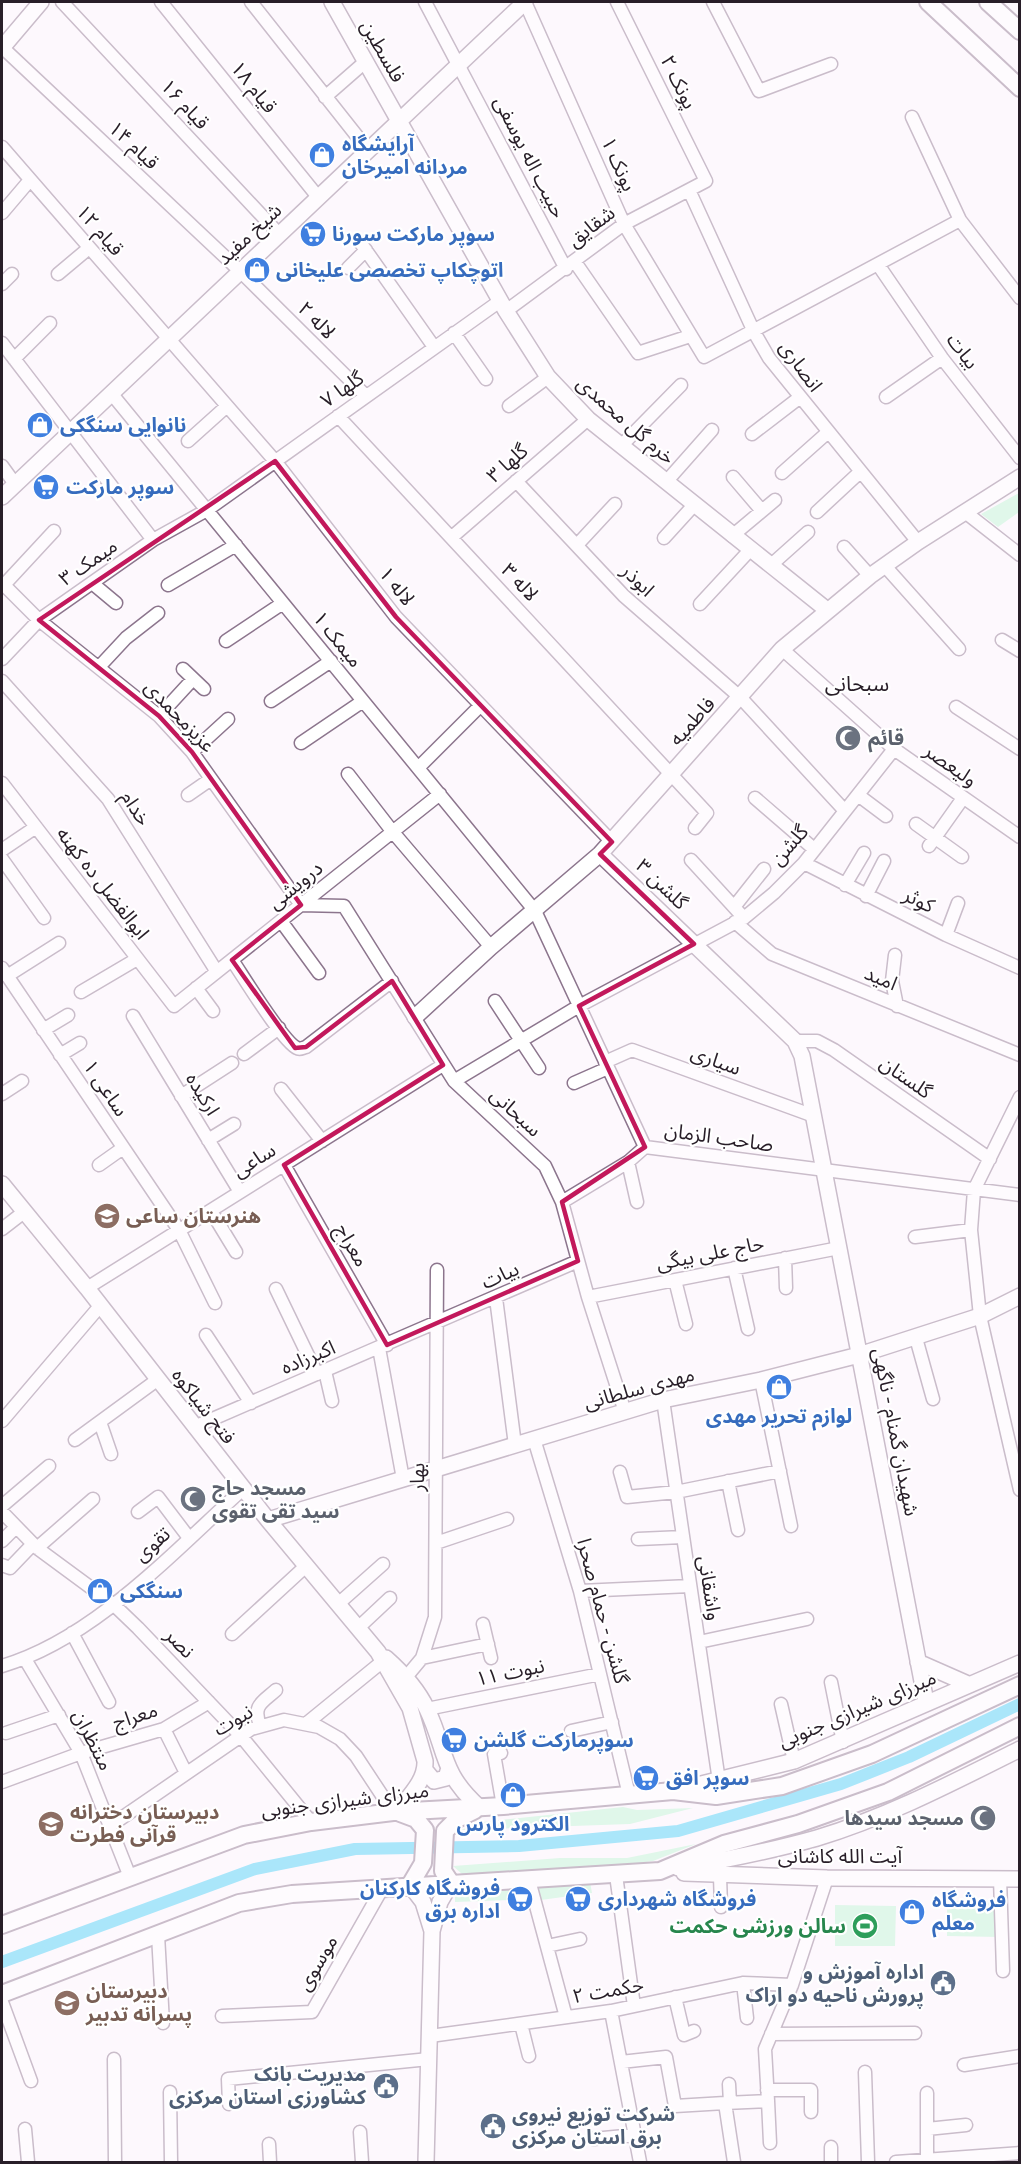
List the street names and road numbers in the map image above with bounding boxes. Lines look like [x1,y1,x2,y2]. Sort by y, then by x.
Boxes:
street label: فلسطین [355,14,412,87]
street label: پونک ۲ [655,50,704,113]
street label: قیام ۱۸ [223,55,284,120]
street label: قیام ۱۶ [154,73,216,136]
street label: حبیب اله یوسفی [488,91,573,222]
street label: قیام ۱۴ [102,114,166,176]
street label: پونک ۱ [595,132,643,195]
street label: شیخ مفید [210,197,288,272]
street label: قیام ۱۲ [69,198,130,263]
street label: شقایق [561,199,620,252]
street label: لاله ۲ [293,295,342,344]
street label: بیات [941,327,986,374]
street label: انصاری [774,335,829,397]
street label: گلها ۷ [315,364,369,413]
street label: خرم گل محمدی [570,369,681,471]
street label: گلها ۳ [480,437,534,488]
street label: میمک ۳ [53,532,122,591]
street label: لاله ۳ [496,557,545,607]
street label: ابوذر [615,557,661,602]
street label: لاله ۱ [373,560,421,611]
street label: میمک ۱ [307,605,370,673]
street label: عزیزمحمدی [139,673,222,758]
street label: فاطمیه [663,690,721,751]
street label: ولیعصر [919,736,983,793]
street label: خدام [113,785,158,832]
street label: گلشن [763,818,814,871]
street label: ابوالفضل ده کهنه [51,821,156,945]
street label: گلشن ۳ [630,852,695,916]
street label: درویشی [262,854,328,915]
street label: کوثر [898,880,940,919]
street label: امید [861,959,902,996]
street label: سیاری [687,1038,745,1081]
street label: گلستان [875,1049,938,1105]
street label: ساعی ۱ [78,1054,135,1121]
street label: ارکیده [180,1067,227,1120]
street label: سبحانی [485,1081,548,1142]
street label: صاحب الزمان [663,1115,775,1158]
street label: ساعی [227,1136,281,1183]
street label: معراج [328,1218,376,1272]
street label: حاج علی بیگی [654,1229,766,1278]
street label: بیات [477,1254,523,1295]
street label: اکبرزاده [276,1333,339,1380]
street label: شهیدان گمنام - ناگهی [865,1346,926,1519]
street label: مهدی سلطانی [581,1360,697,1415]
street label: فتح شیاکوه [165,1362,243,1450]
street label: بهار [403,1462,430,1493]
street label: تقوی [128,1520,176,1567]
street label: گلشن - حمام صحرا [569,1535,636,1688]
street label: واشقانی [692,1554,729,1622]
street label: نصر [159,1621,201,1664]
street label: نبوت ۱۱ [473,1651,547,1692]
street label: میرزای شیرازی جنوبی [774,1663,940,1754]
street label: معراج [109,1696,161,1737]
street label: نبوت [208,1697,257,1742]
street label: منتظران [67,1705,120,1775]
street label: میرزای شیرازی جنوبی [259,1776,431,1823]
street label: آیت الله کاشانی [778,1842,903,1869]
street label: موسوی [290,1930,343,1996]
street label: حکمت ۲ [570,1970,646,2009]

